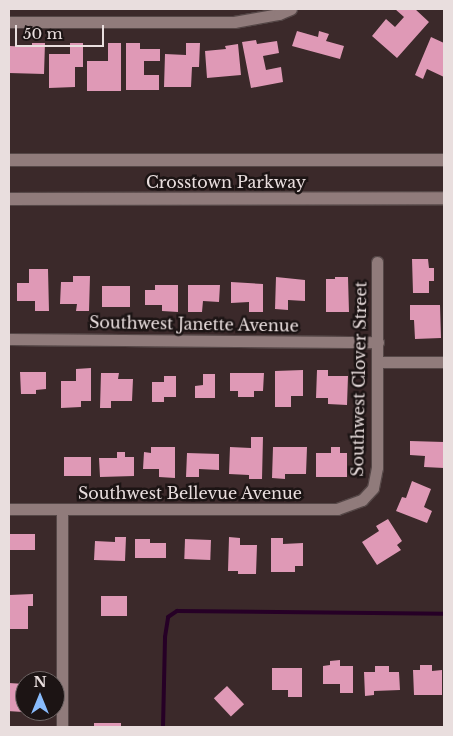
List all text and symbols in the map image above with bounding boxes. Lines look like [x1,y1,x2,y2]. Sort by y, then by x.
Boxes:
scale bar [18,15,106,47]
text: 50 m [23,24,63,43]
street label: Crosstown Parkway [146,172,306,192]
street label: Southwest Clover Street [348,281,370,477]
street label: Southwest Janette Avenue [89,313,299,335]
street label: Southwest Bellevue Avenue [78,483,302,503]
north arrow [15,671,65,721]
text: N [33,673,47,691]

